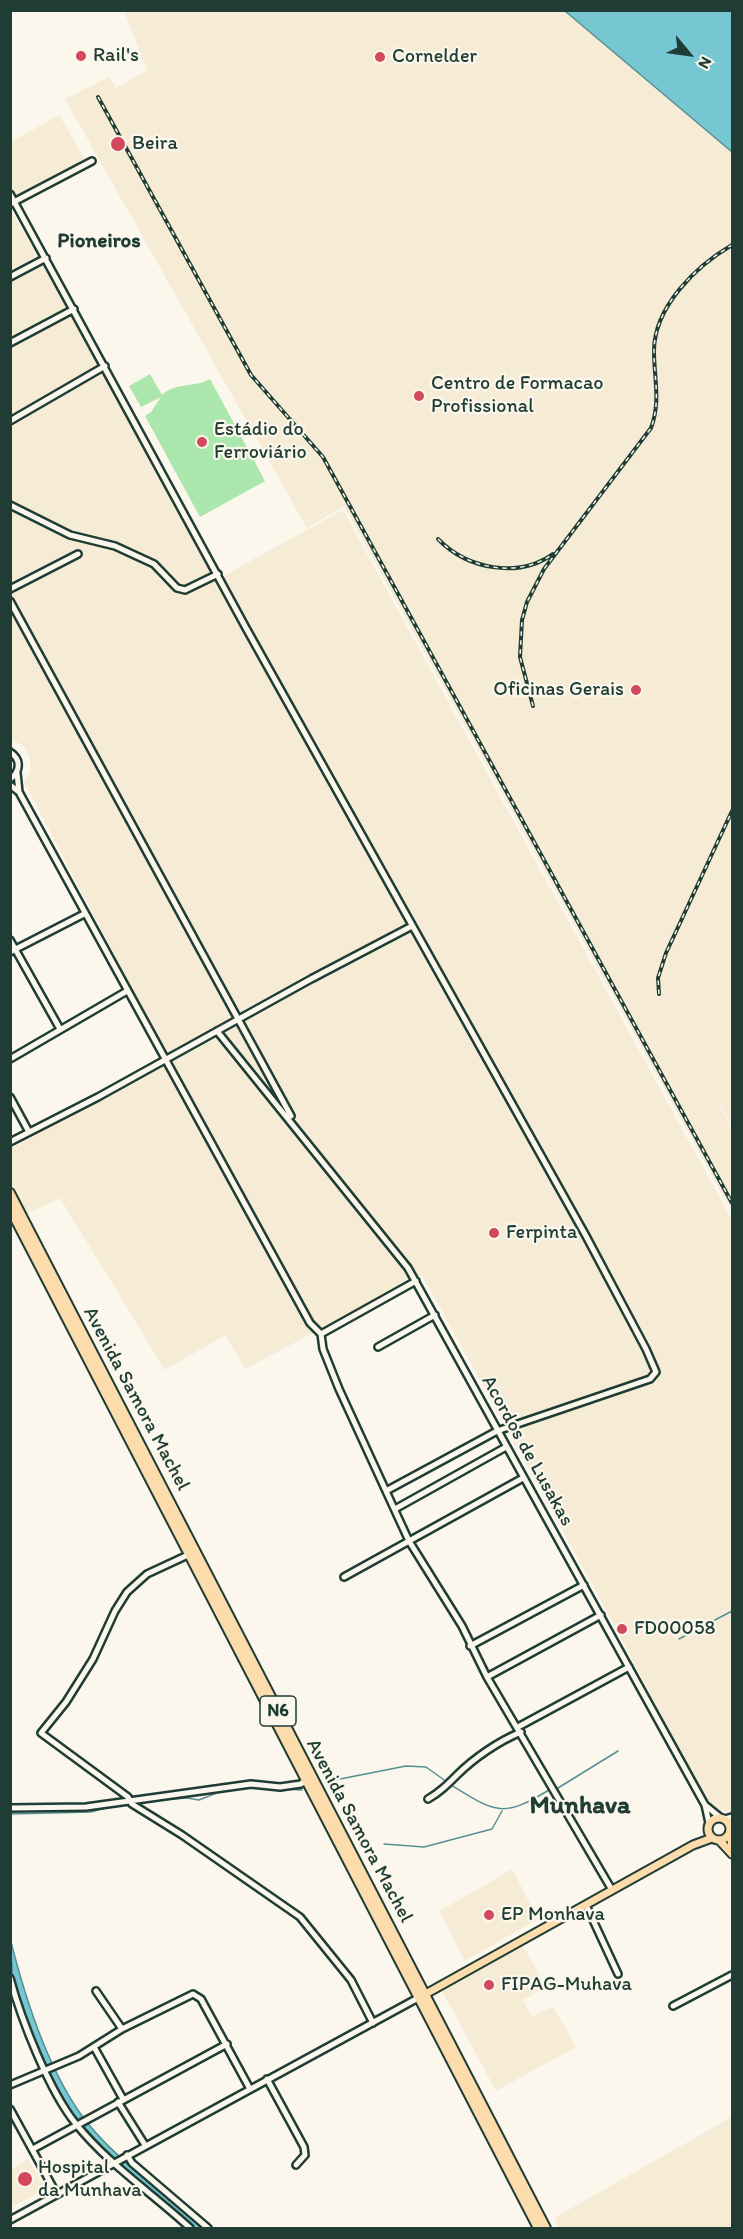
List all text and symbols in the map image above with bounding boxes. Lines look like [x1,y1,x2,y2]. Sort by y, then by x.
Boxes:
north arrow [659,24,719,84]
place label: Rail's [93,44,139,68]
place label: Cornelder [392,45,477,69]
marker: Rail's [74,49,88,63]
marker: Cornelder [373,50,387,64]
text: N [694,54,716,72]
place label: Beira [132,132,178,156]
marker: Beira [109,135,127,153]
district label: Pioneiros [57,229,141,255]
place label: Centro de Formacao Profissional [431,372,603,419]
marker: Centro de Formacao Profissional [412,389,426,403]
place label: Estádio do Ferroviário [214,418,307,465]
marker: Estádio do Ferroviário [195,435,209,449]
place label: Oficinas Gerais [493,678,624,702]
marker: Oficinas Gerais [629,683,643,697]
place label: Ferpinta [506,1221,577,1245]
marker: Ferpinta [487,1226,501,1240]
street label: Avenida Samora Machel [77,1303,195,1495]
street label: Acordos de Lusakas [476,1371,578,1531]
place label: FD00058 [634,1617,715,1641]
marker: FD00058 [615,1622,629,1636]
road number: N6 [260,1696,296,1726]
street label: Avenida Samora Machel [300,1735,418,1927]
district label: Munhava [529,1790,631,1822]
place label: EP Monhava [501,1903,605,1927]
marker: EP Monhava [482,1908,496,1922]
place label: FIPAG-Muhava [501,1973,632,1997]
marker: FIPAG-Muhava [482,1978,496,1992]
place label: Hospital da Munhava [38,2156,142,2203]
marker: Hospital da Munhava [16,2170,34,2188]

